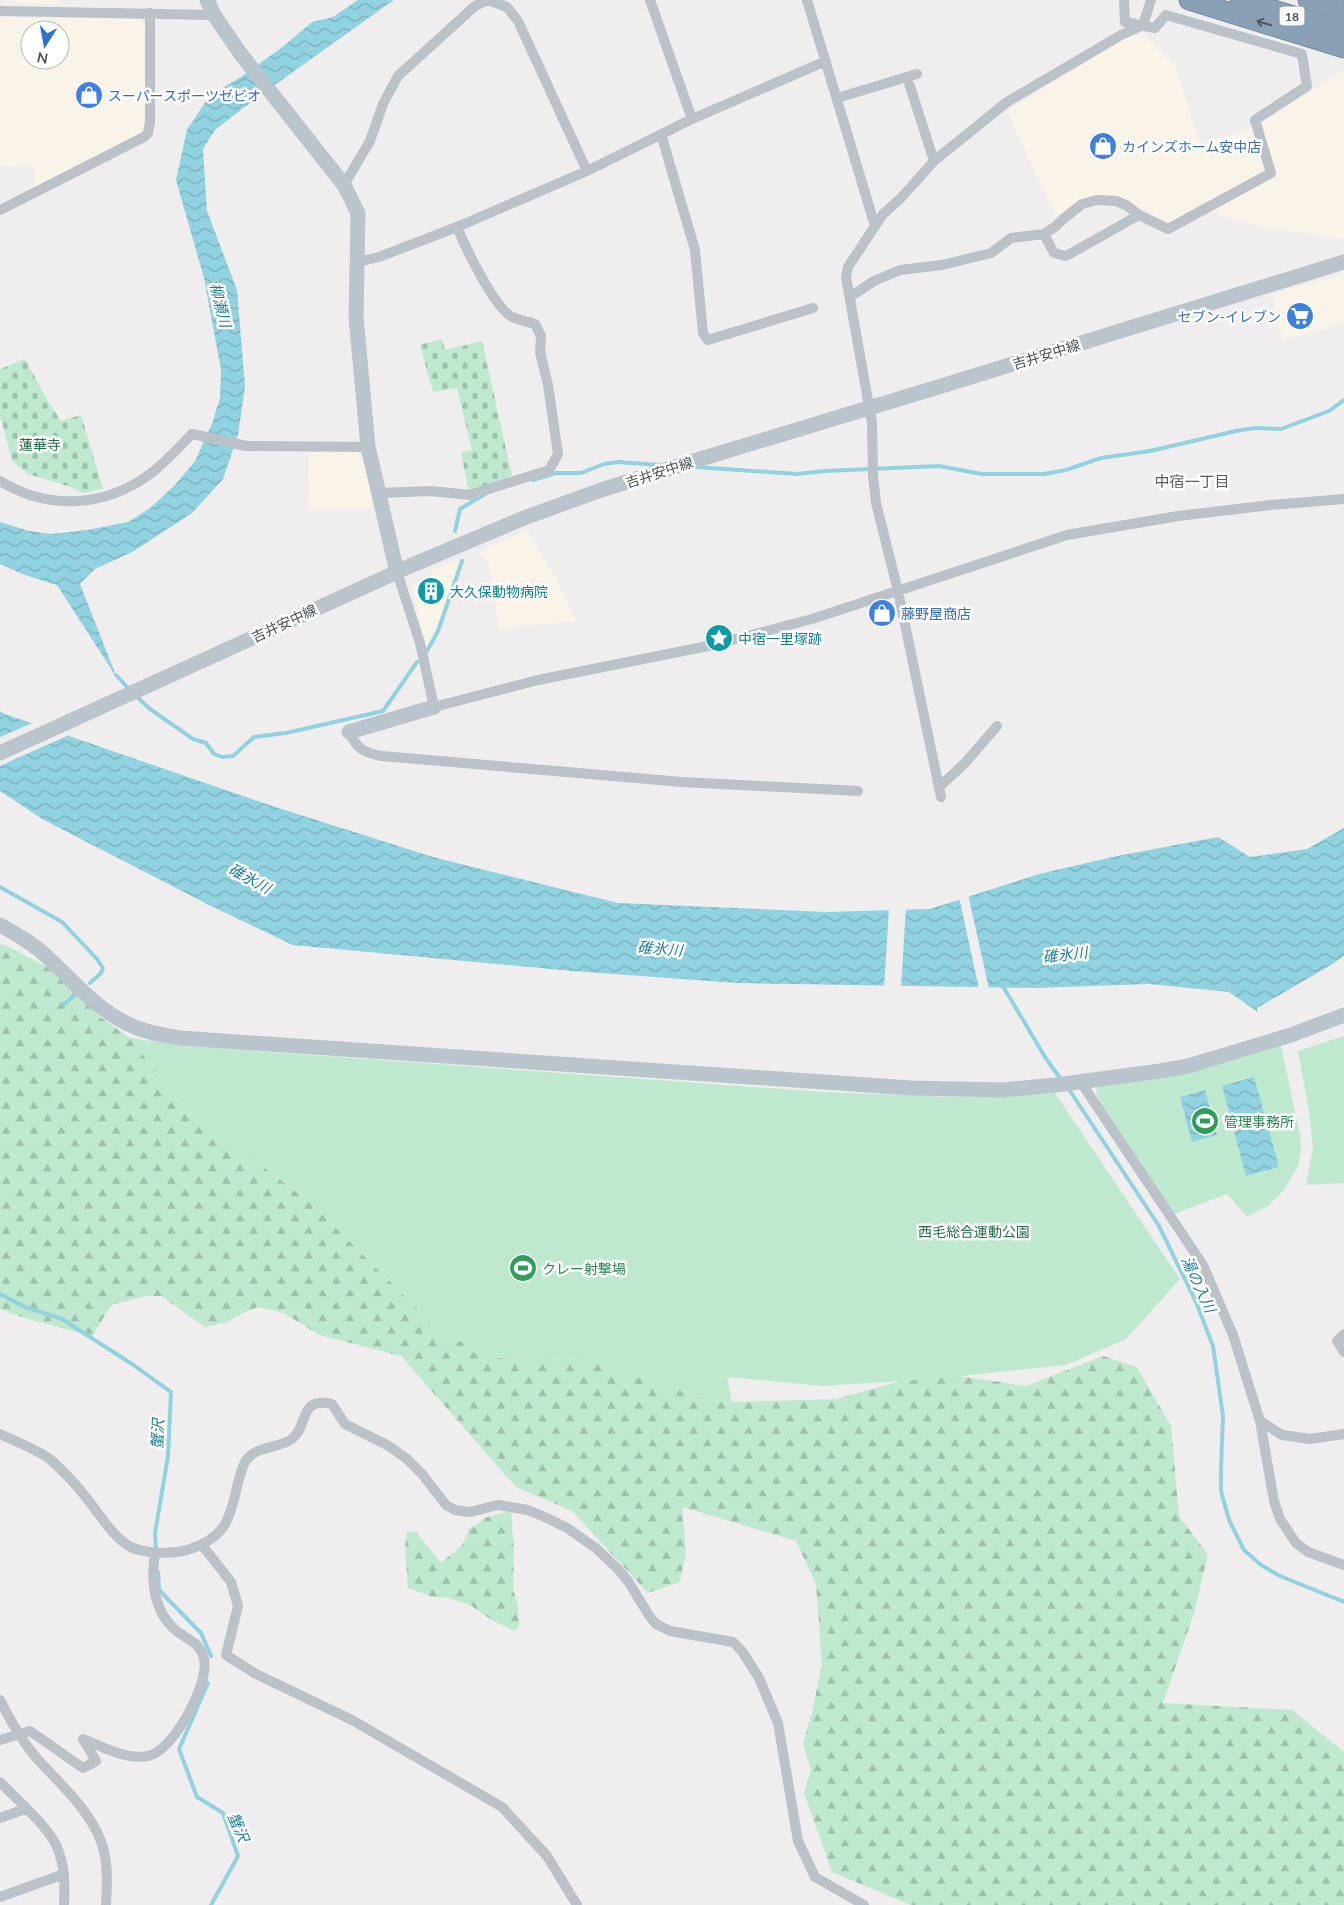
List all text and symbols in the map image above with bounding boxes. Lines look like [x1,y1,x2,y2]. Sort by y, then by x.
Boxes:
road number: 18 [1280,7,1304,26]
one-way arrow [1256,18,1272,28]
north arrow [20,20,70,70]
text: N [36,49,49,68]
shop icon: スーパースポーツゼビオ [74,80,104,110]
place label: スーパースポーツゼビオ [108,87,261,104]
shop icon: カインズホーム安中店 [1088,131,1118,161]
place label: カインズホーム安中店 [1122,138,1261,155]
water label: 柳瀬川 [207,281,236,331]
supermarket icon: セブン-イレブン [1285,301,1315,331]
place label: セブン-イレブン [1178,308,1281,325]
street label: 吉井安中線 [1010,336,1082,372]
park label: 蓮華寺 [19,436,61,453]
street label: 吉井安中線 [623,453,695,491]
district label: 中宿一丁目 [1154,472,1230,490]
building icon: 大久保動物病院 [416,576,446,606]
place label: 大久保動物病院 [450,583,548,600]
shop icon: 藤野屋商店 [867,598,897,628]
street label: 吉井安中線 [249,601,319,645]
place label: 藤野屋商店 [901,605,971,622]
place icon: 中宿一里塚跡 [704,623,734,653]
place label: 中宿一里塚跡 [738,630,822,647]
water label: 碓氷川 [226,859,276,898]
water label: 碓氷川 [637,937,685,959]
water label: 碓氷川 [1042,942,1090,965]
sports icon: 管理事務所 [1190,1106,1220,1136]
place label: 管理事務所 [1224,1113,1294,1130]
park label: 西毛総合運動公園 [918,1223,1030,1240]
sports icon: クレー射撃場 [508,1253,538,1283]
water label: 湯の入川 [1178,1253,1221,1317]
place label: クレー射撃場 [542,1260,626,1277]
water label: 蟹沢 [147,1417,167,1449]
water label: 蟹沢 [225,1810,254,1846]

